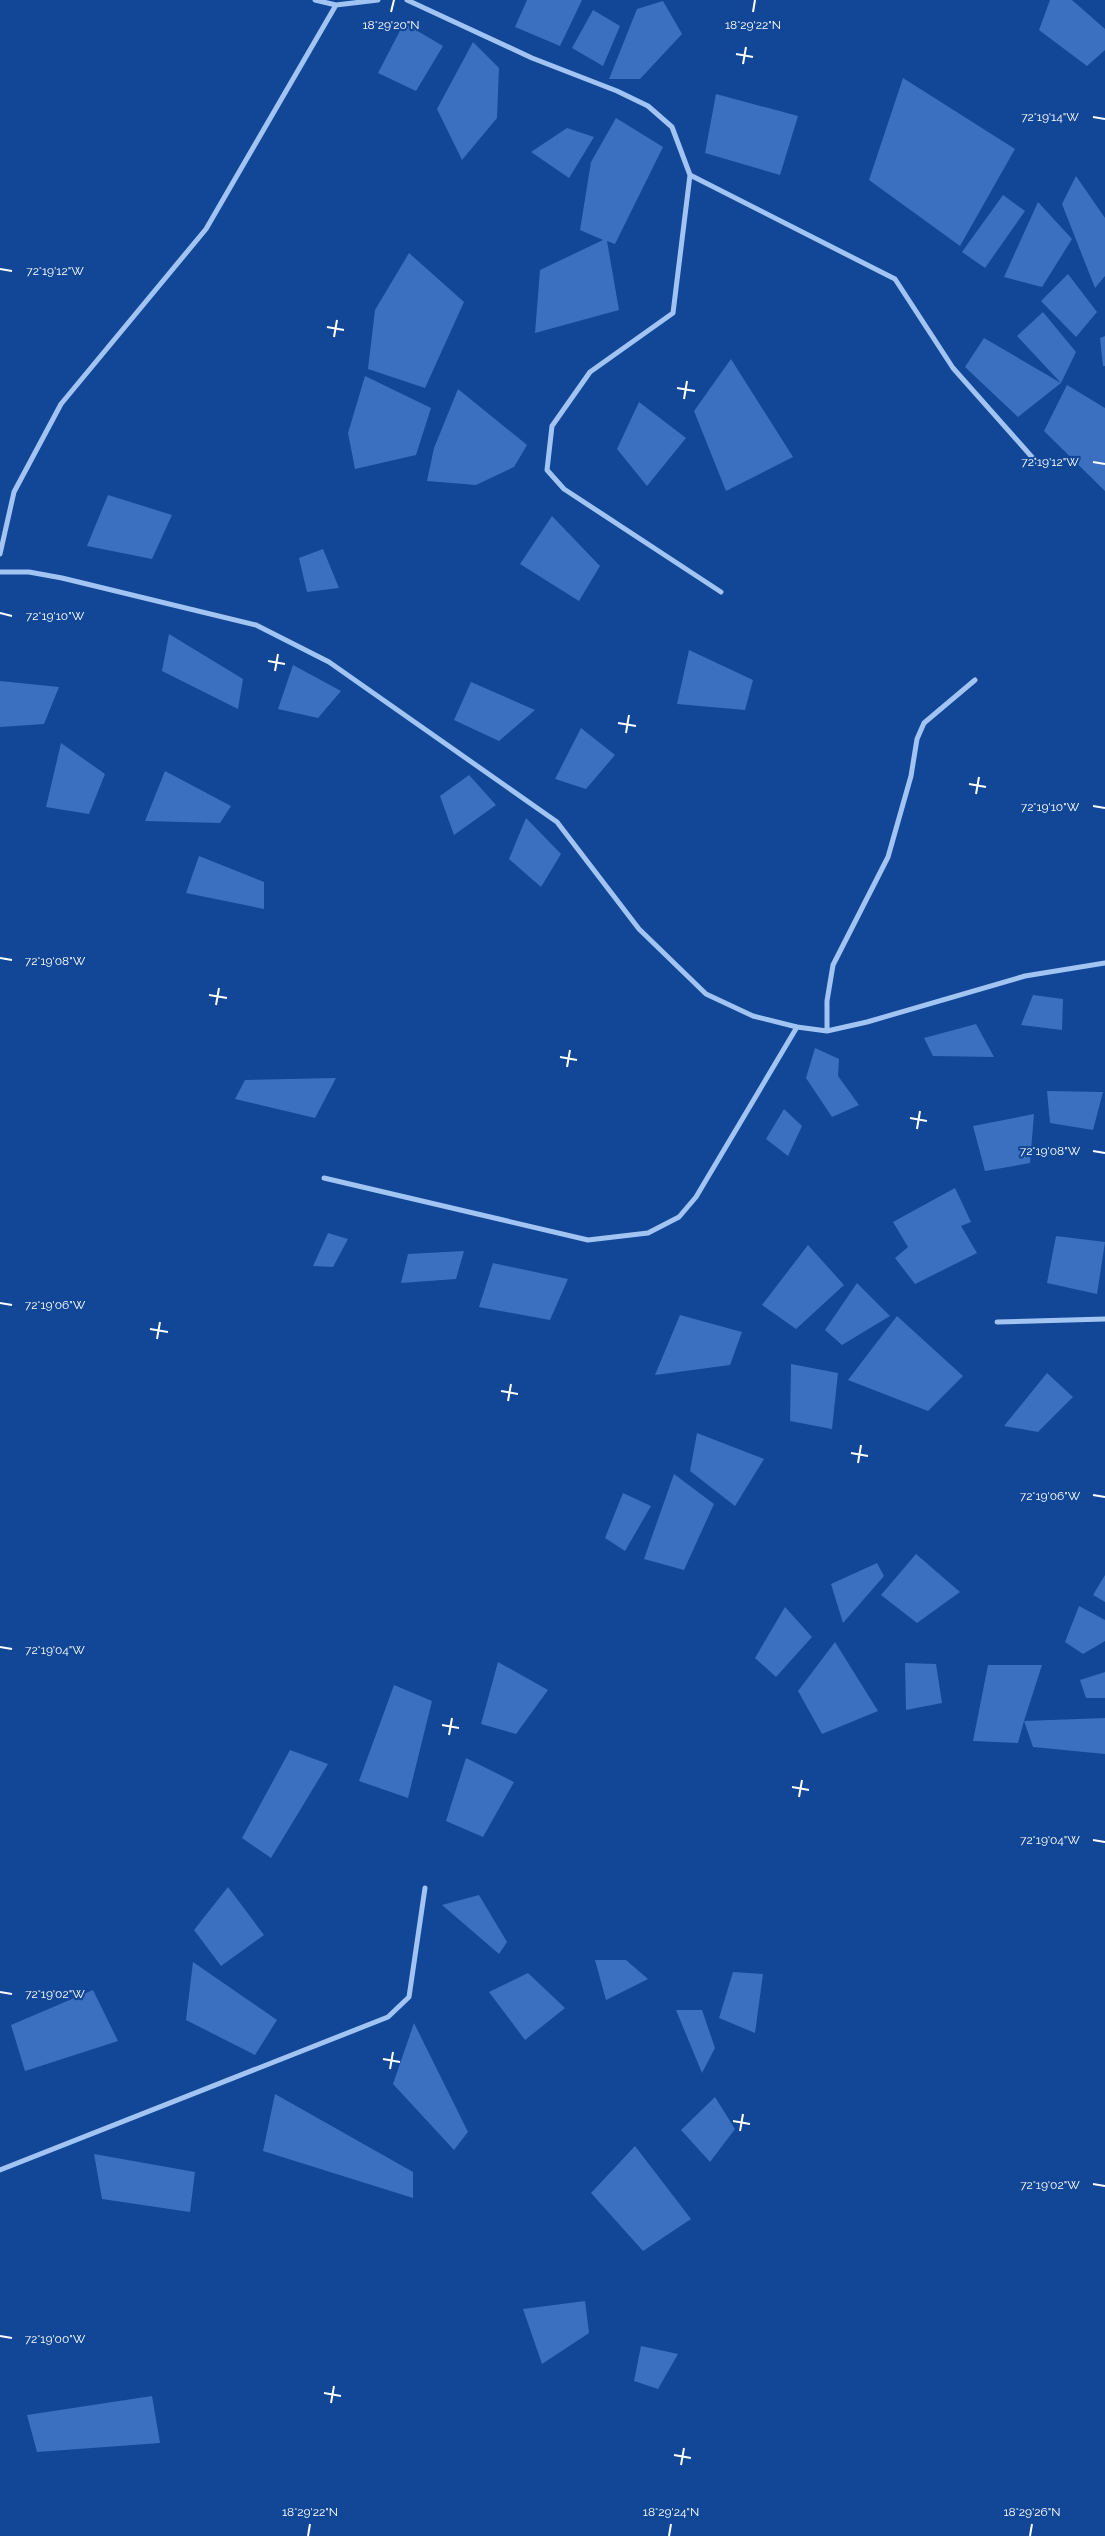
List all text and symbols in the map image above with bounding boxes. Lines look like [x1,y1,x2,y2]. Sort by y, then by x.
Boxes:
text: 18°29'20"N [362,18,420,32]
text: 18°29'22"N [725,18,781,32]
text: 72°19'14"W [1021,110,1079,124]
text: 72°19'12"W [26,264,84,278]
text: 72°19'12"W [1021,455,1079,469]
text: 72°19'10"W [26,609,85,623]
text: 72°19'10"W [1021,800,1080,814]
text: 72°19'08"W [25,954,86,968]
text: 72°19'08"W [1020,1144,1081,1158]
text: 72°19'06"W [25,1298,86,1312]
text: 72°19'06"W [1020,1489,1081,1503]
text: 72°19'04"W [25,1643,85,1657]
text: 72°19'04"W [1020,1833,1080,1847]
text: 72°19'02"W [25,1987,85,2001]
text: 72°19'02"W [1020,2178,1080,2192]
text: 72°19'00"W [25,2332,86,2346]
text: 18°29'22"N [282,2505,338,2519]
text: 18°29'24"N [643,2505,699,2519]
text: 18°29'26"N [1003,2505,1061,2519]

